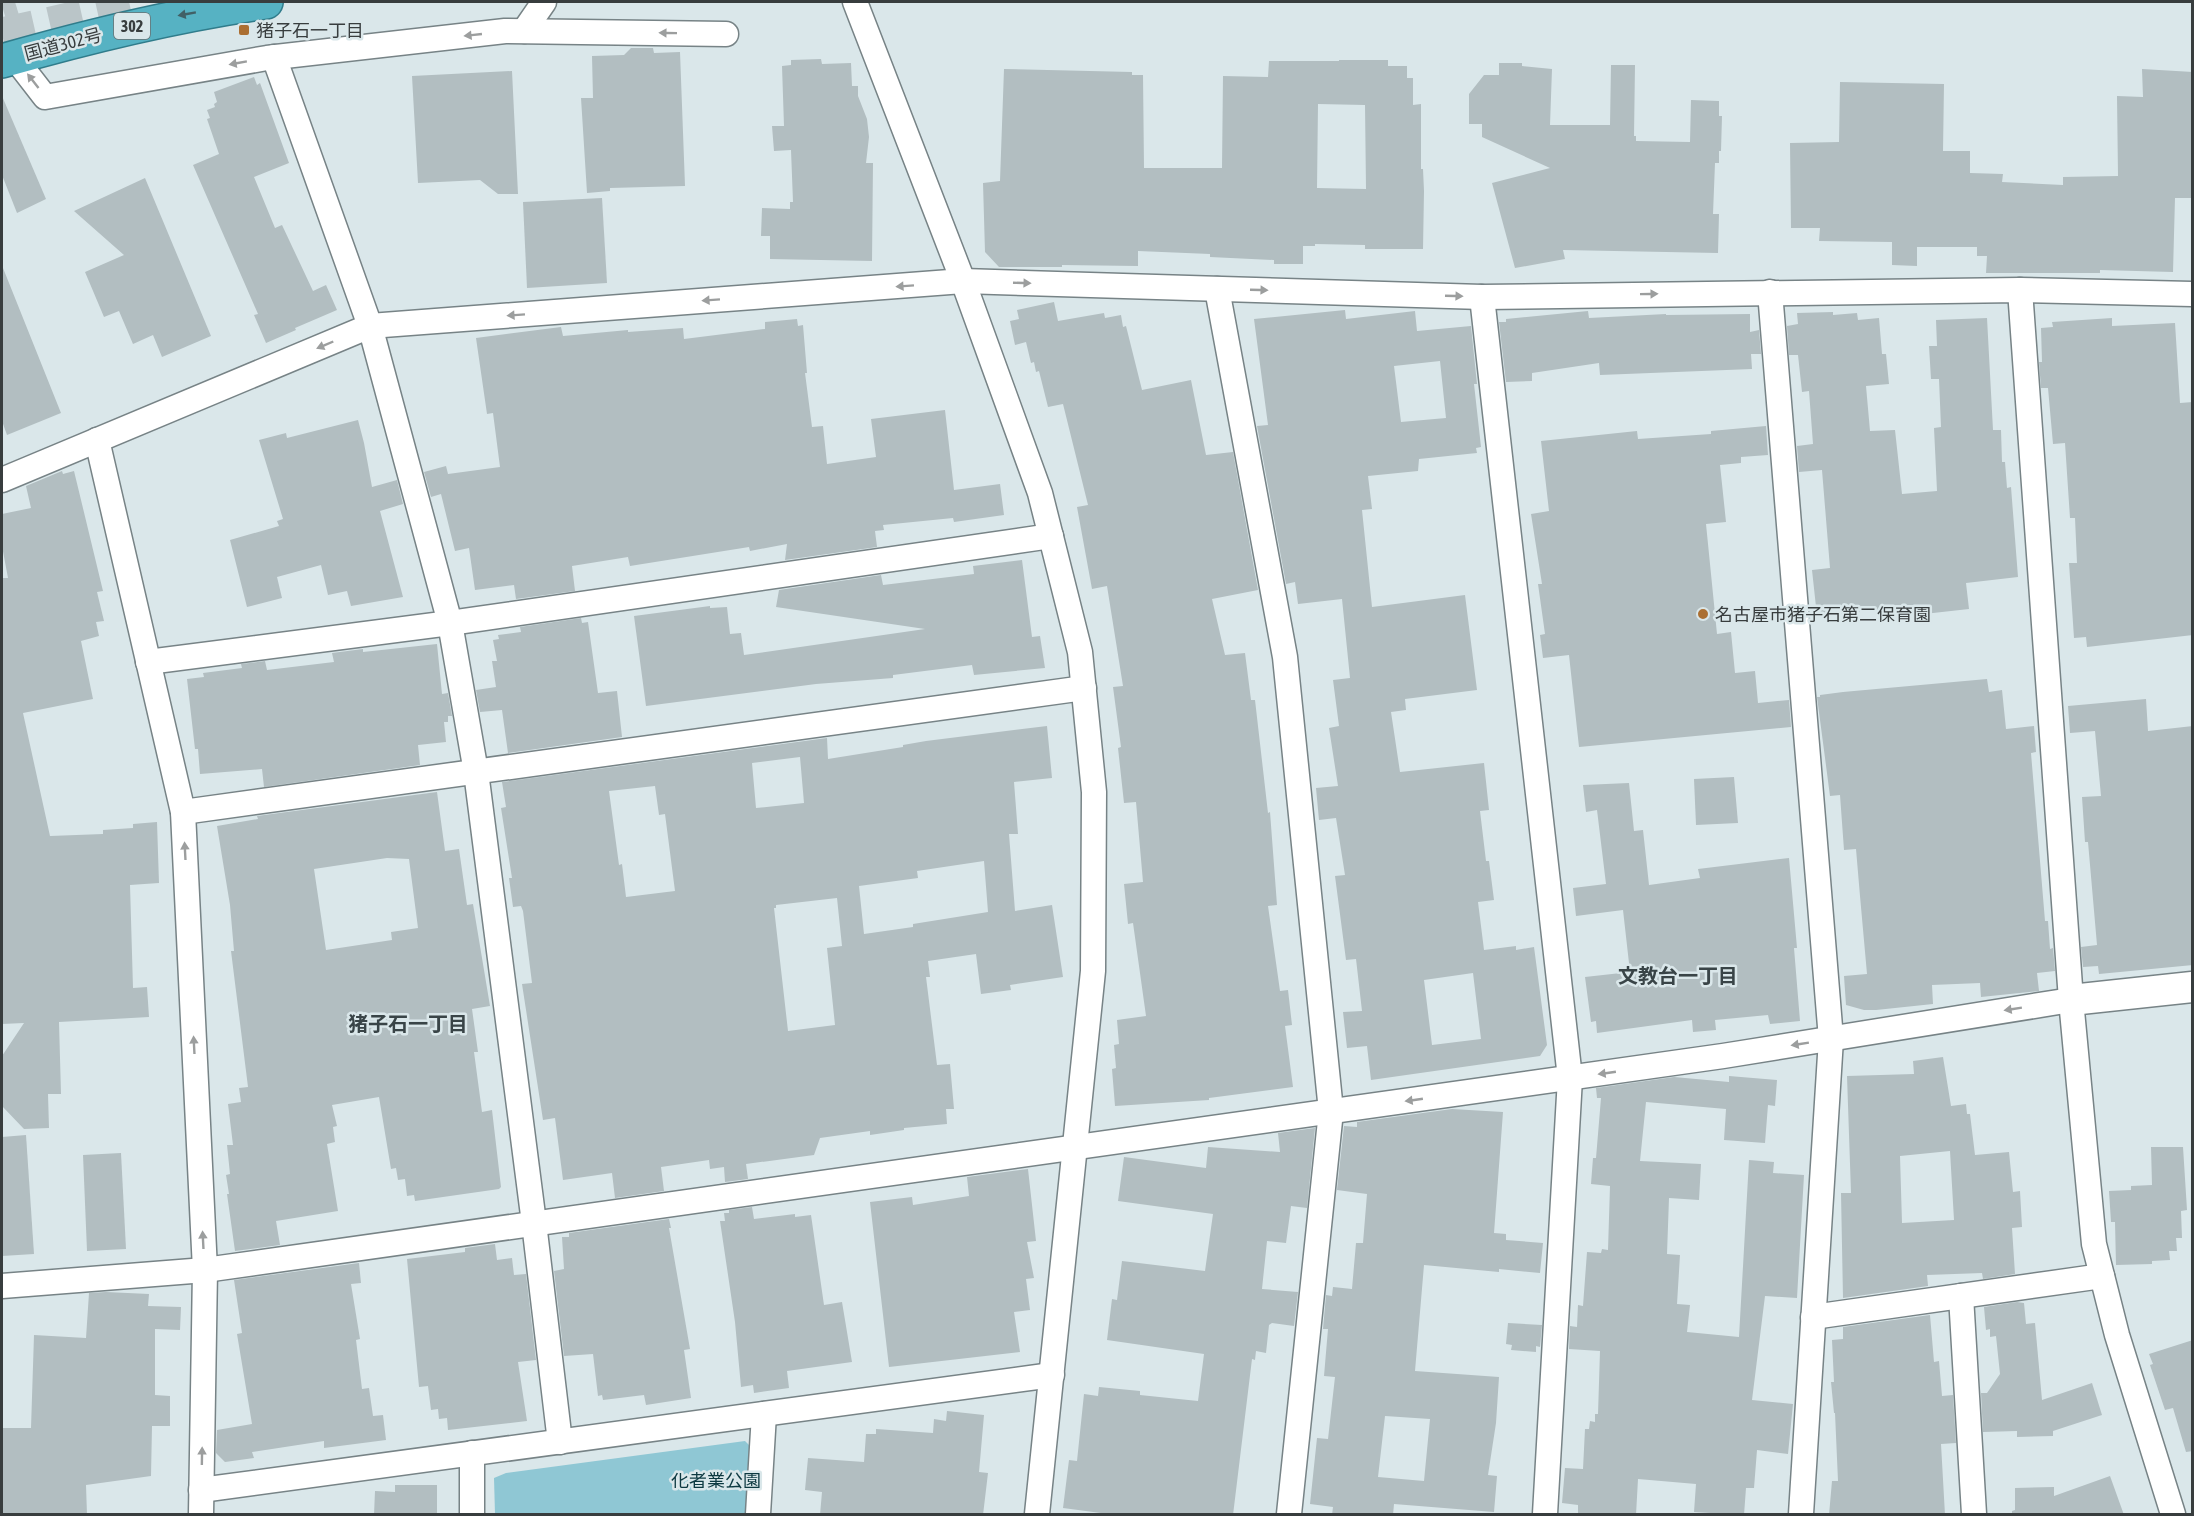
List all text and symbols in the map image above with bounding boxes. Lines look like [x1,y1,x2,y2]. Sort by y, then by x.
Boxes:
one-way arrow [178,10,197,19]
road number: 302 [114,13,150,39]
place label: 猪子石一丁目 [256,20,364,41]
marker: 猪子石一丁目 [237,23,251,37]
street label: 国道302号 [22,24,104,64]
one-way arrow [658,28,677,38]
one-way arrow [463,30,482,40]
one-way arrow [228,59,247,68]
one-way arrow [27,73,39,88]
one-way arrow [1012,278,1031,288]
one-way arrow [896,281,915,290]
one-way arrow [1249,285,1268,295]
one-way arrow [1639,290,1658,299]
one-way arrow [1444,292,1463,301]
one-way arrow [701,296,720,305]
one-way arrow [507,310,526,320]
one-way arrow [316,340,334,350]
place label: 名古屋市猪子石第二保育園 [1715,604,1931,625]
marker: 名古屋市猪子石第二保育園 [1696,607,1710,621]
one-way arrow [180,841,189,860]
district label: 文教台一丁目 [1618,964,1738,987]
one-way arrow [2004,1005,2023,1014]
district label: 猪子石一丁目 [348,1012,468,1035]
one-way arrow [190,1036,199,1055]
one-way arrow [1791,1039,1810,1048]
one-way arrow [1598,1068,1617,1077]
one-way arrow [1405,1095,1424,1104]
one-way arrow [199,1231,208,1250]
one-way arrow [197,1447,206,1466]
park label: 化者業公園 [671,1470,761,1491]

